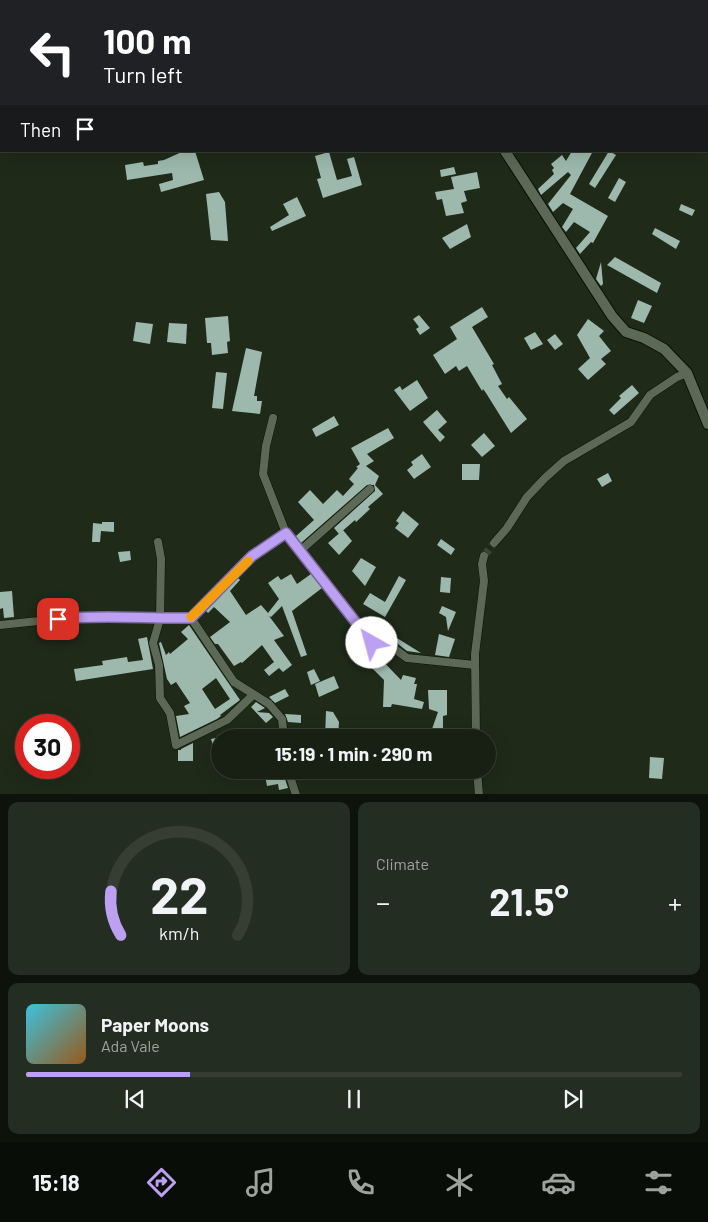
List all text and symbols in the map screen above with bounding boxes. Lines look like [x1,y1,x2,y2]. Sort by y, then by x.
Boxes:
text: 100 m [103,19,192,61]
icon: left [20,20,85,85]
text: Turn left [103,61,183,87]
icon: arrive [71,115,99,143]
text: Then [20,118,61,141]
pin [37,598,79,640]
icon: arrive [44,605,72,633]
position arrow [345,616,397,668]
speed limit sign: 30 [15,714,80,779]
text: 15:19 · 1 min · 290 m [275,742,432,765]
text: Climate [376,854,429,873]
text: 22 [150,862,208,924]
text: 21.5° [489,878,569,924]
text: − [376,885,390,919]
text: + [668,885,682,919]
text: km/h [159,922,199,944]
text: Paper Moons [101,1013,209,1036]
text: Ada Vale [101,1036,160,1055]
icon: previous [121,1085,149,1113]
icon: pause [340,1085,368,1113]
icon: next [559,1085,587,1113]
icon: directions [144,1165,179,1200]
icon: music [243,1165,278,1200]
icon: phone [343,1165,378,1200]
icon: climate [442,1165,477,1200]
icon: car [541,1165,576,1200]
icon: filters [641,1165,676,1200]
text: 15:18 [32,1169,80,1195]

